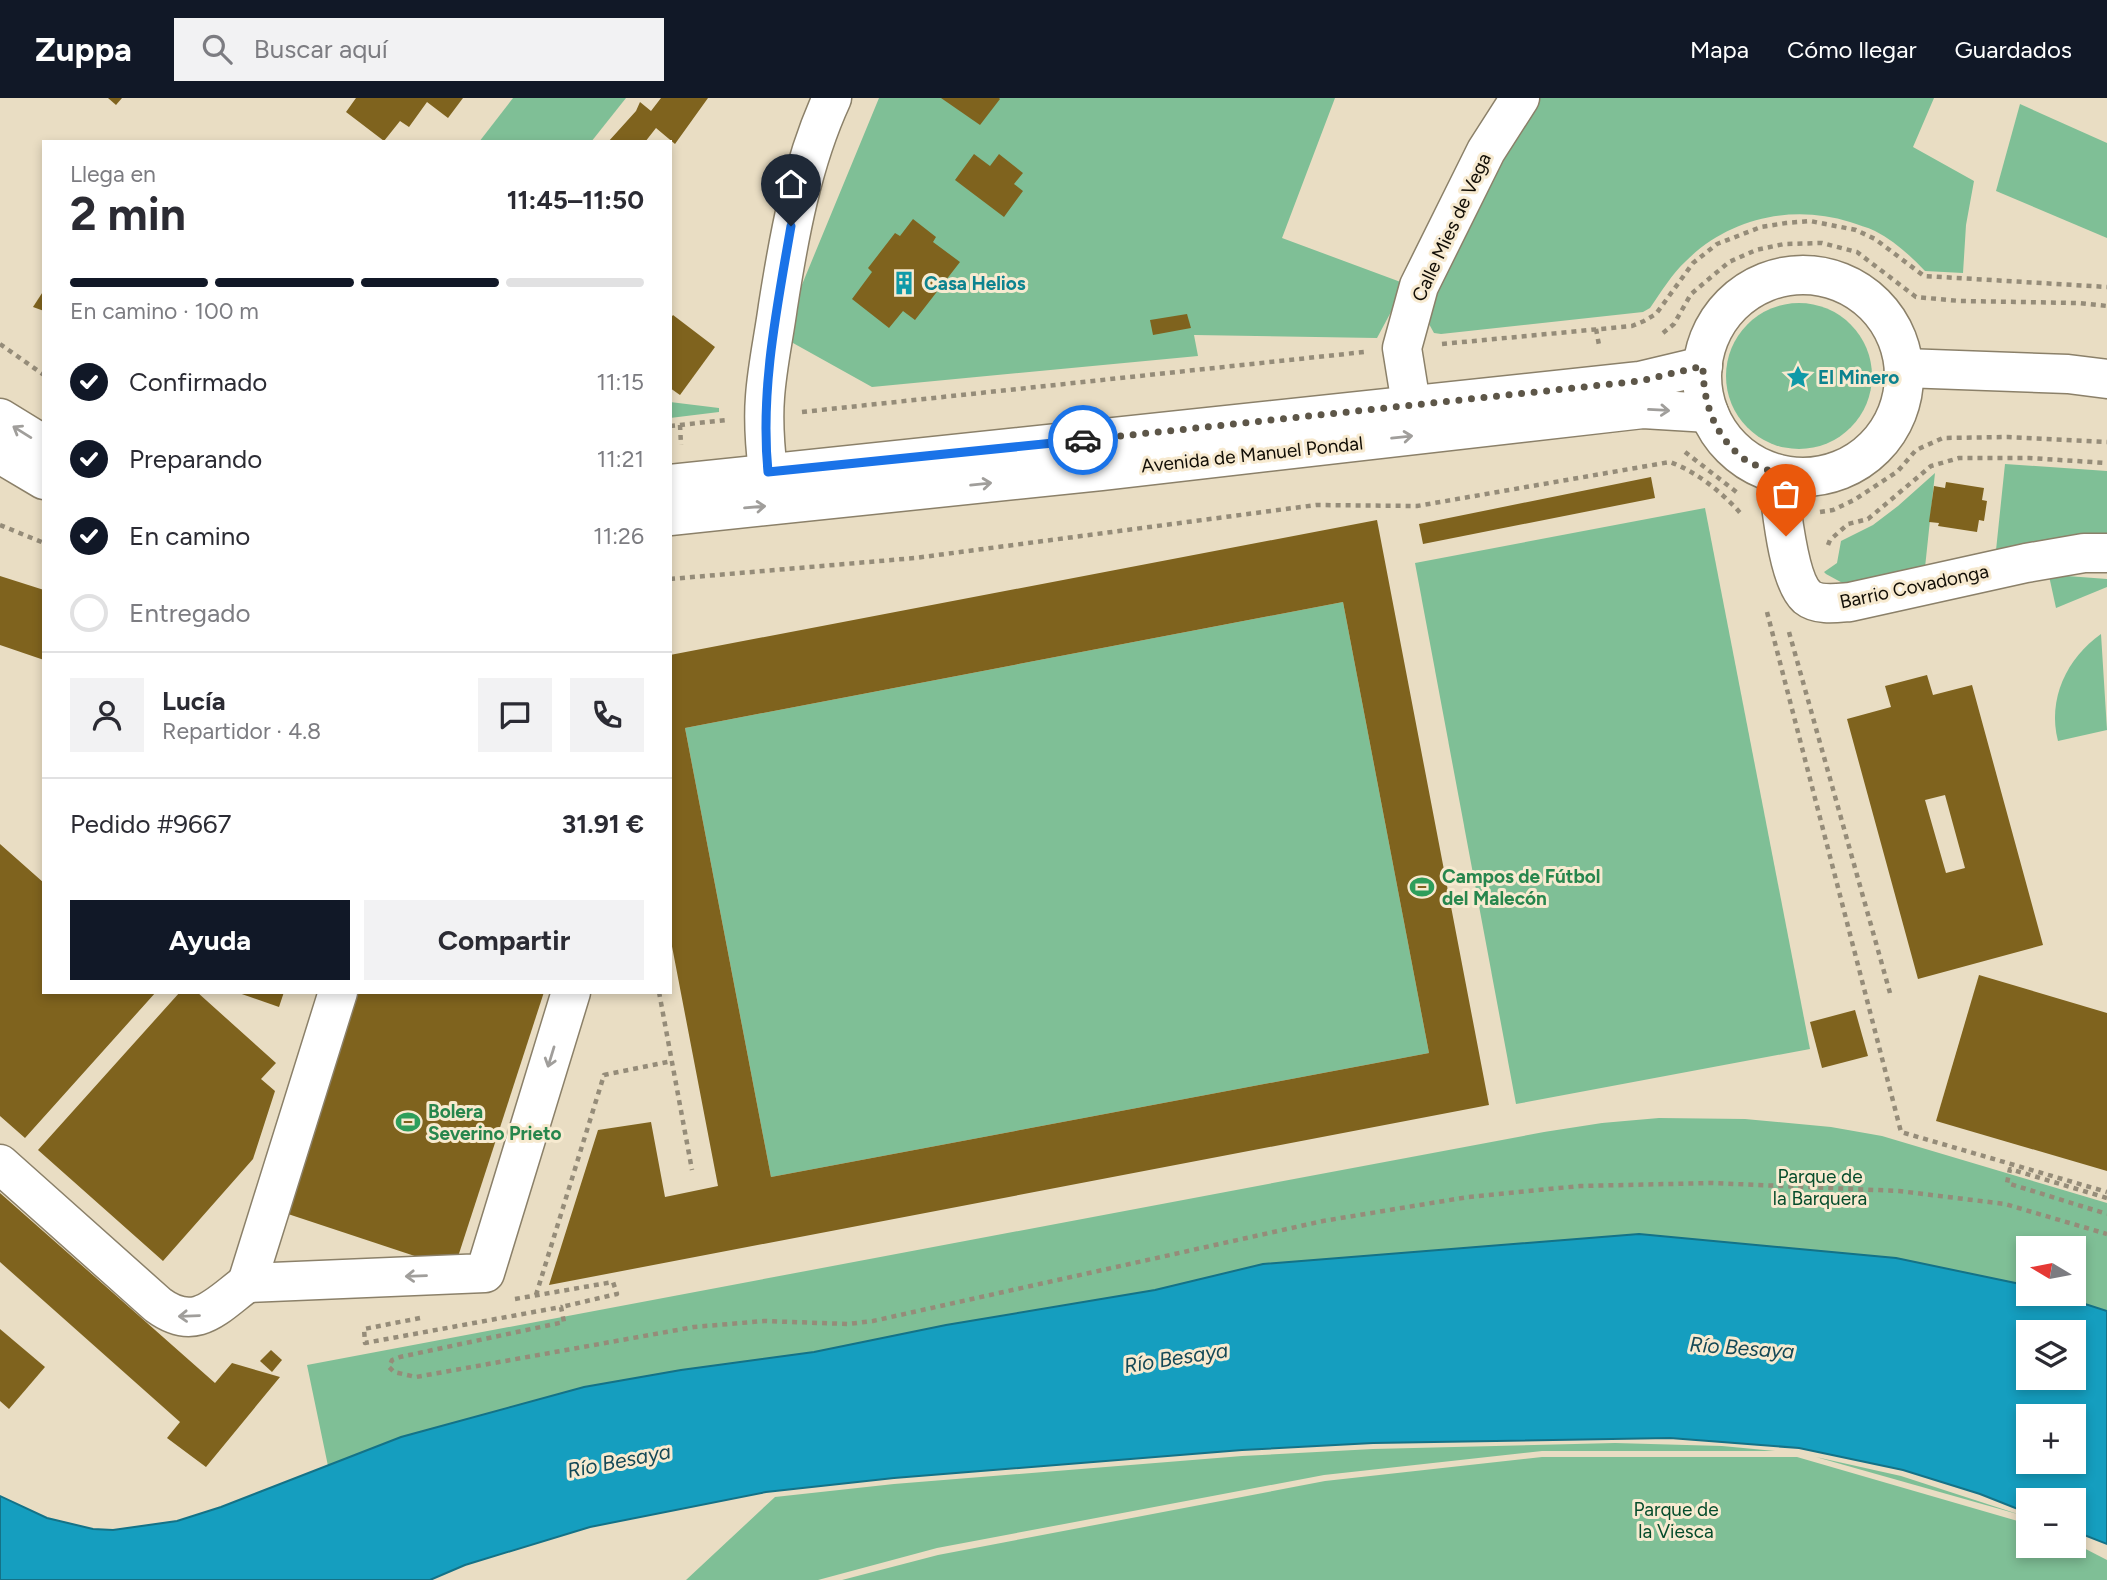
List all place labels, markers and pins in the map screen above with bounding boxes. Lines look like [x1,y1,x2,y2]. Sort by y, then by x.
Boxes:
pin [761,154,821,226]
building icon: Casa Helios [890,269,918,297]
place label: Casa Helios [924,272,1026,295]
place icon: El Minero [1784,363,1812,391]
place label: El Minero [1818,366,1899,389]
pin [1756,464,1816,536]
place label: Campos de Fútbol del Malecón [1442,865,1600,910]
sports icon: Campos de Fútbol del Malecón [1408,873,1436,901]
place label: Bolera Severino Prieto [428,1100,562,1145]
sports icon: Bolera Severino Prieto [394,1108,422,1136]

